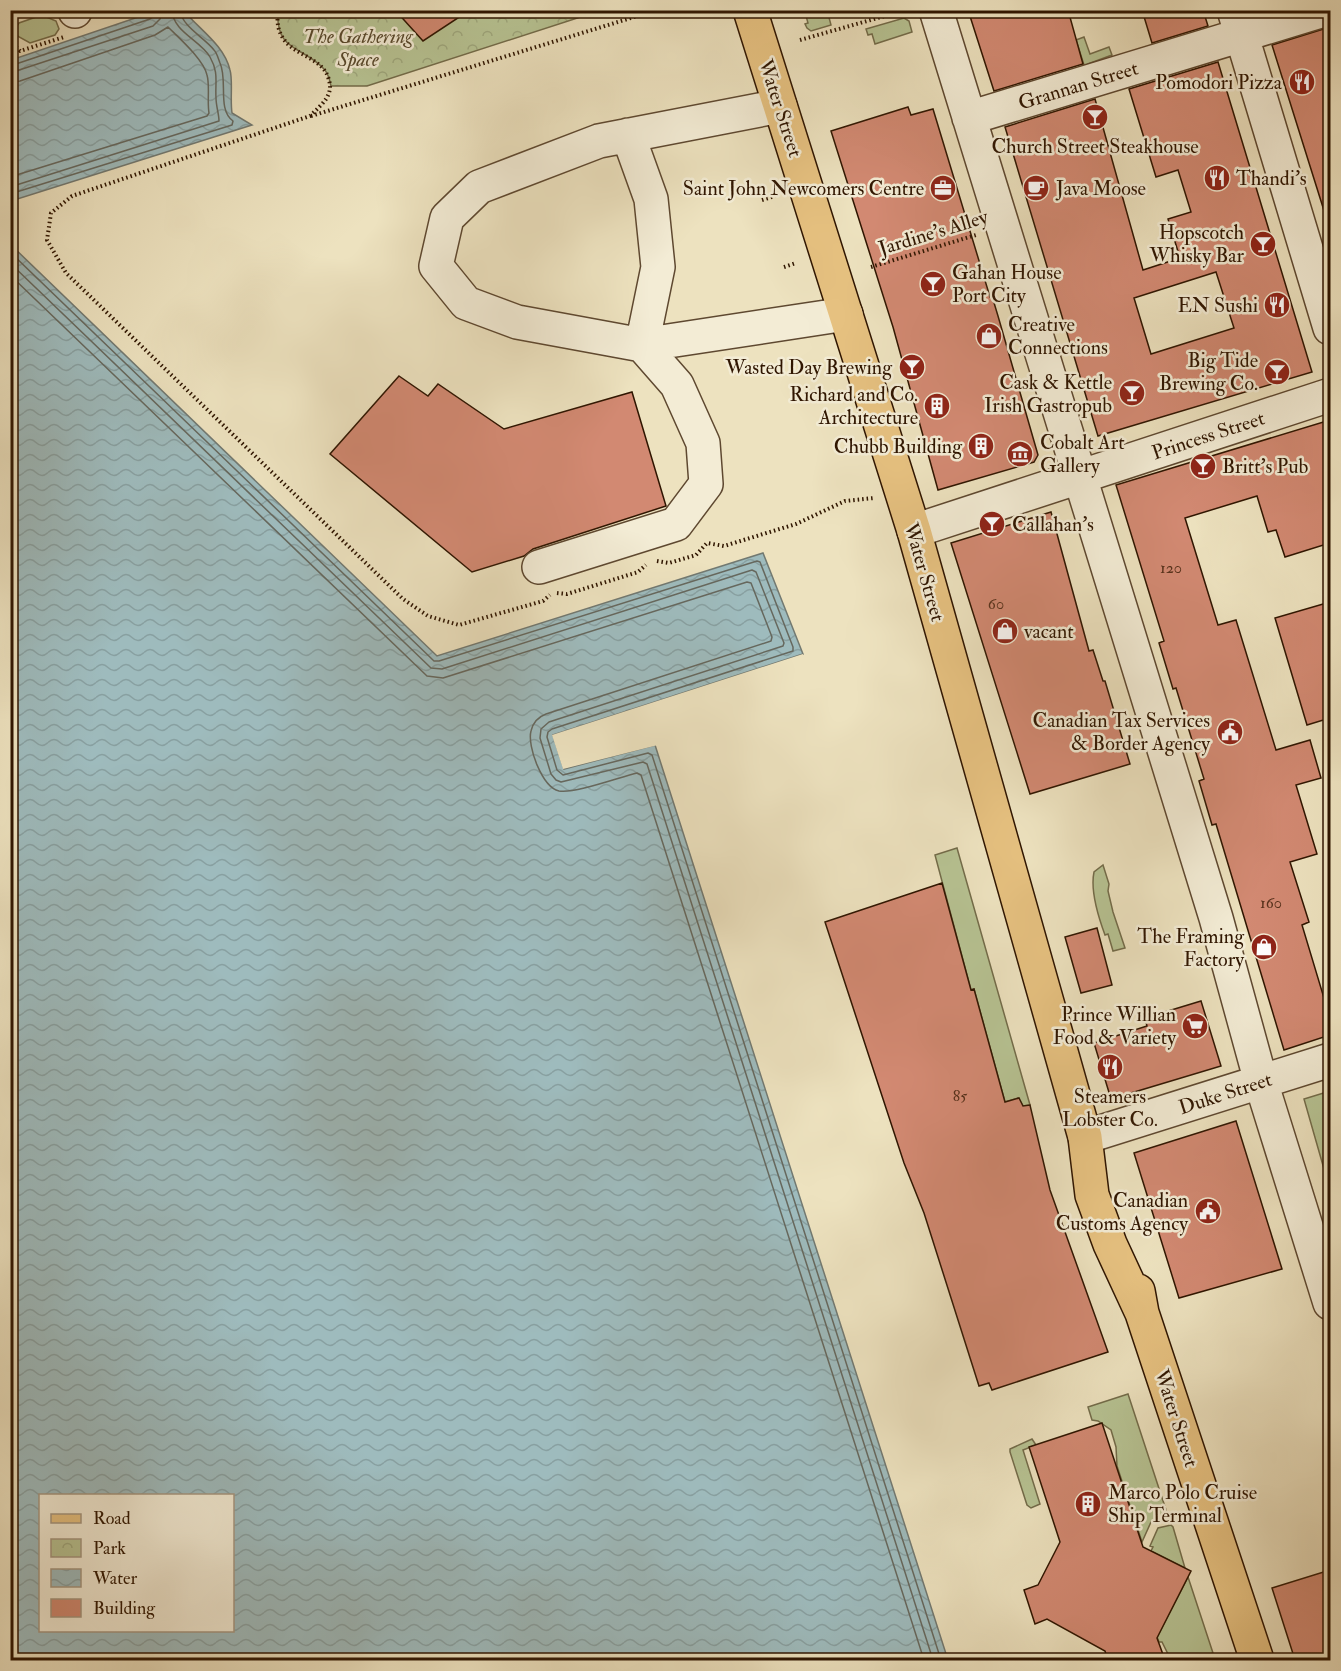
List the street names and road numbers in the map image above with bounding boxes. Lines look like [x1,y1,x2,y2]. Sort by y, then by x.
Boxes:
street label: Water Street [753,55,808,161]
street label: Grannan Street [1015,55,1142,116]
street label: Jardine's Alley [875,204,992,261]
street label: Princess Street [1149,405,1268,465]
street label: Water Street [898,519,951,625]
street label: Duke Street [1175,1066,1275,1120]
street label: Water Street [1149,1365,1204,1471]

